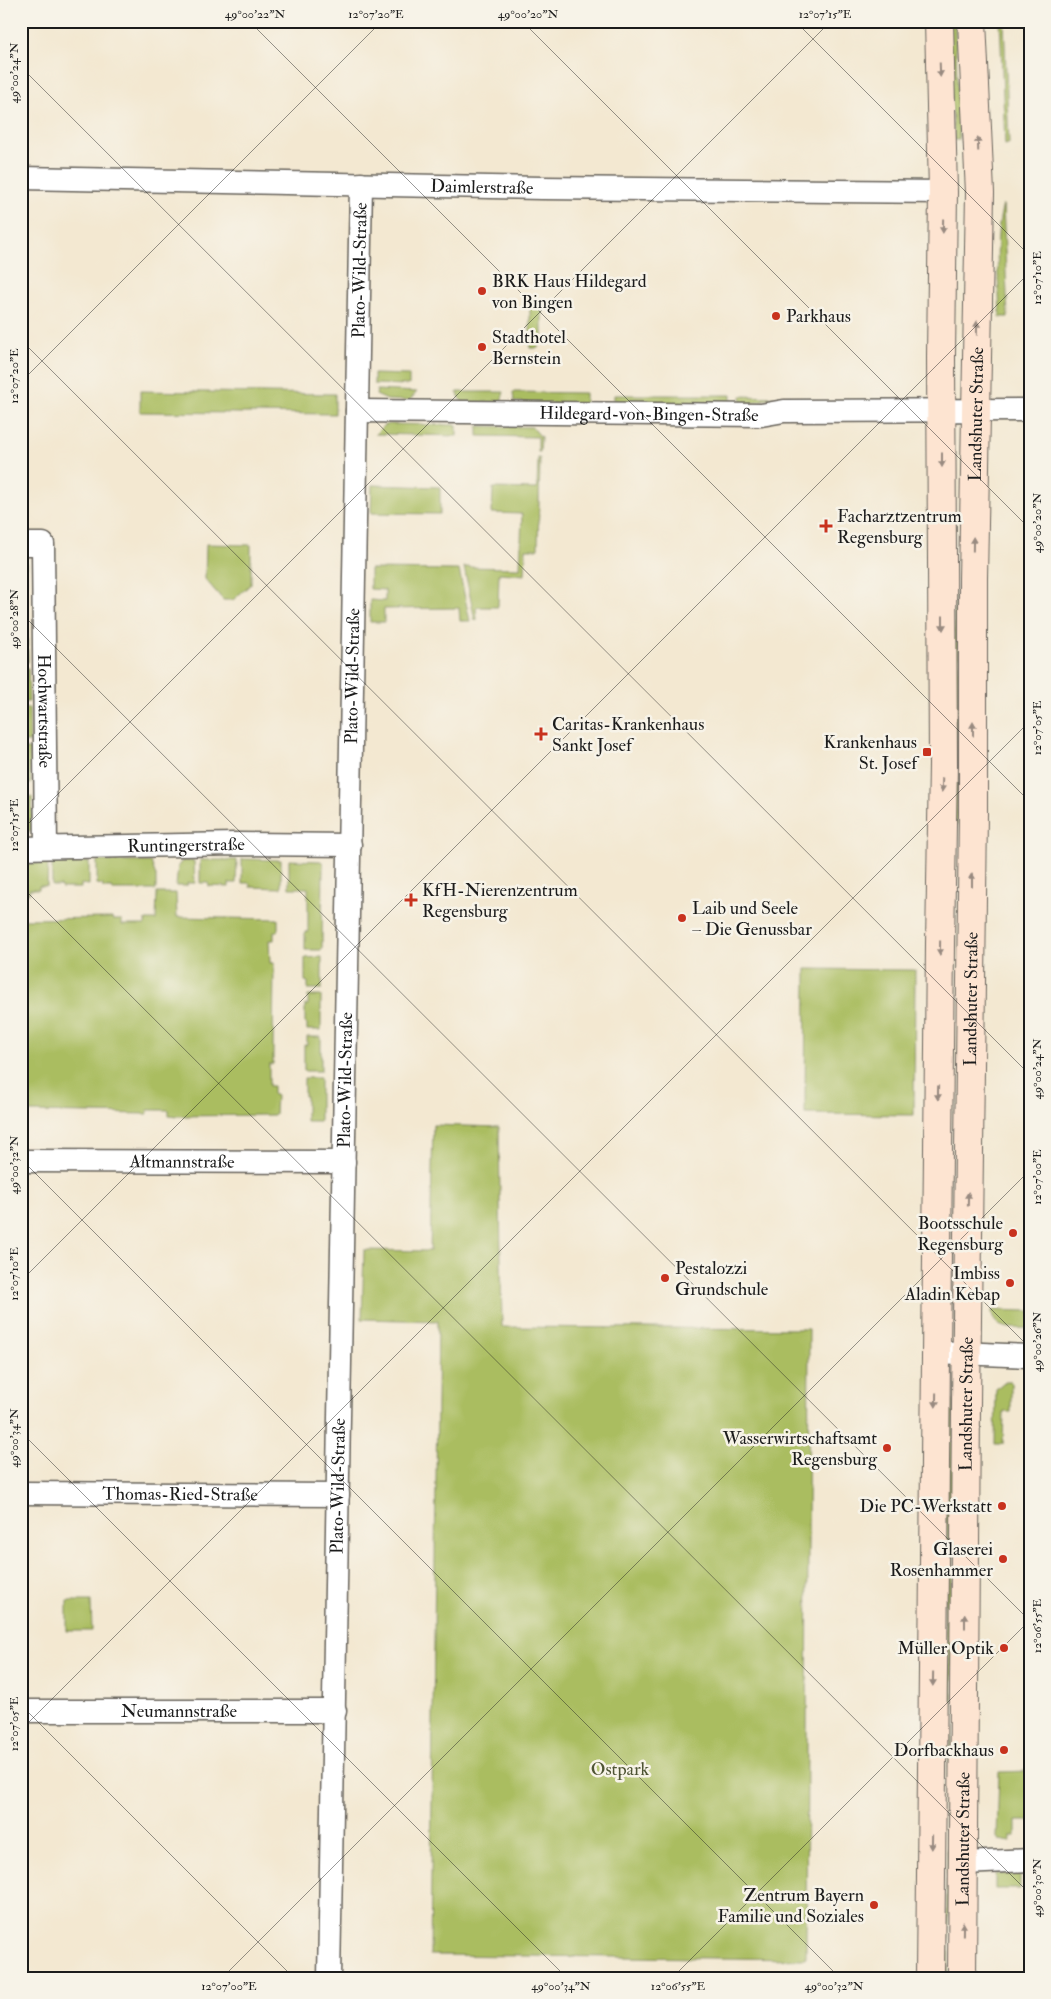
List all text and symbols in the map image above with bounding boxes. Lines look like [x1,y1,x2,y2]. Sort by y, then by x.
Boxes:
text: 49°00'22"N [225,7,285,22]
text: 12°07'20"E [348,7,404,22]
text: 49°00'20"N [498,7,558,22]
text: 12°07'15"E [799,7,852,22]
text: 49°00'24"N [7,42,22,103]
one-way arrow [936,62,944,78]
one-way arrow [973,136,981,152]
street label: Daimlerstraße [430,174,534,199]
street label: Plato-Wild-Straße [347,202,372,338]
one-way arrow [939,218,947,234]
text: 12°07'10"E [1030,251,1045,305]
place label: BRK Haus Hildegard von Bingen [491,270,647,314]
marker: BRK Haus Hildegard von Bingen [476,285,488,297]
place label: Parkhaus [786,305,851,328]
marker: Parkhaus [770,310,782,322]
one-way arrow [973,320,981,336]
place label: Stadthotel Bernstein [492,326,566,370]
marker: Stadthotel Bernstein [476,341,488,353]
street label: Landshuter Straße [963,346,989,481]
text: 12°07'20"E [7,348,22,404]
street label: Hildegard-von-Bingen-Straße [539,401,759,426]
one-way arrow [938,453,946,469]
text: 49°00'20"N [1030,493,1045,553]
place label: Facharztzentrum Regensburg [837,505,962,549]
marker: Facharztzentrum Regensburg [819,519,833,533]
one-way arrow [970,536,978,552]
text: 49°00'28"N [7,589,22,649]
street label: Plato-Wild-Straße [340,608,365,744]
one-way arrow [939,615,947,631]
street label: Hochwartstraße [33,654,57,769]
text: 12°07'05"E [1030,700,1045,755]
place label: Caritas-Krankenhaus Sankt Josef [552,713,704,757]
one-way arrow [969,721,977,737]
marker: Caritas-Krankenhaus Sankt Josef [534,727,548,741]
place label: Krankenhaus St. Josef [824,731,920,775]
marker: Krankenhaus St. Josef [921,746,933,758]
one-way arrow [938,778,946,794]
text: 12°07'15"E [7,798,22,851]
street label: Runtingerstraße [127,832,245,858]
one-way arrow [968,871,976,887]
place label: KfH-Nierenzentrum Regensburg [422,879,578,923]
marker: KfH-Nierenzentrum Regensburg [404,893,418,907]
place label: Laib und Seele – Die Genussbar [692,897,812,941]
marker: Laib und Seele – Die Genussbar [676,912,688,924]
street label: Landshuter Straße [959,931,983,1066]
one-way arrow [936,940,944,956]
street label: Plato-Wild-Straße [332,1011,358,1148]
text: 49°00'24"N [1030,1038,1045,1099]
one-way arrow [934,1085,942,1101]
text: 49°00'32"N [7,1135,22,1194]
text: 12°07'00"E [1030,1149,1045,1205]
street label: Altmannstraße [128,1150,235,1173]
one-way arrow [964,1191,972,1207]
place label: Bootsschule Regensburg [917,1212,1004,1256]
marker: Bootsschule Regensburg [1007,1227,1019,1239]
text: 12°07'10"E [7,1247,22,1301]
place label: Pestalozzi Grundschule [675,1257,769,1301]
place label: Imbiss Aladin Kebap [904,1262,1000,1306]
marker: Pestalozzi Grundschule [659,1272,671,1284]
marker: Imbiss Aladin Kebap [1004,1277,1016,1289]
text: 49°00'26"N [1030,1312,1045,1372]
street label: Landshuter Straße [954,1336,978,1471]
one-way arrow [932,1393,940,1409]
text: 49°00'34"N [7,1408,22,1468]
street label: Plato-Wild-Straße [325,1417,350,1554]
place label: Wasserwirtschaftsamt Regensburg [722,1427,878,1471]
marker: Wasserwirtschaftsamt Regensburg [881,1442,893,1454]
street label: Thomas-Ried-Straße [102,1482,258,1506]
place label: Die PC-Werkstatt [860,1495,992,1518]
marker: Die PC-Werkstatt [996,1500,1008,1512]
place label: Glaserei Rosenhammer [890,1538,993,1582]
marker: Glaserei Rosenhammer [997,1553,1009,1565]
text: 12°06'55"E [1030,1598,1045,1653]
one-way arrow [961,1613,969,1629]
place label: Müller Optik [897,1637,994,1660]
marker: Müller Optik [998,1642,1010,1654]
one-way arrow [929,1671,937,1687]
text: 12°07'05"E [7,1696,22,1751]
street label: Neumannstraße [121,1700,237,1723]
place label: Dorfbackhaus [894,1739,994,1762]
marker: Dorfbackhaus [998,1744,1010,1756]
park label: Ostpark [591,1758,650,1781]
street label: Landshuter Straße [951,1771,975,1906]
one-way arrow [927,1834,935,1850]
text: 49°00'30"N [1030,1858,1045,1917]
place label: Zentrum Bayern Familie und Soziales [717,1884,864,1928]
marker: Zentrum Bayern Familie und Soziales [868,1899,880,1911]
one-way arrow [959,1921,967,1937]
text: 12°07'00"E [201,1979,257,1994]
text: 49°00'34"N [531,1979,591,1994]
text: 12°06'55"E [651,1979,706,1994]
text: 49°00'32"N [805,1979,864,1994]

